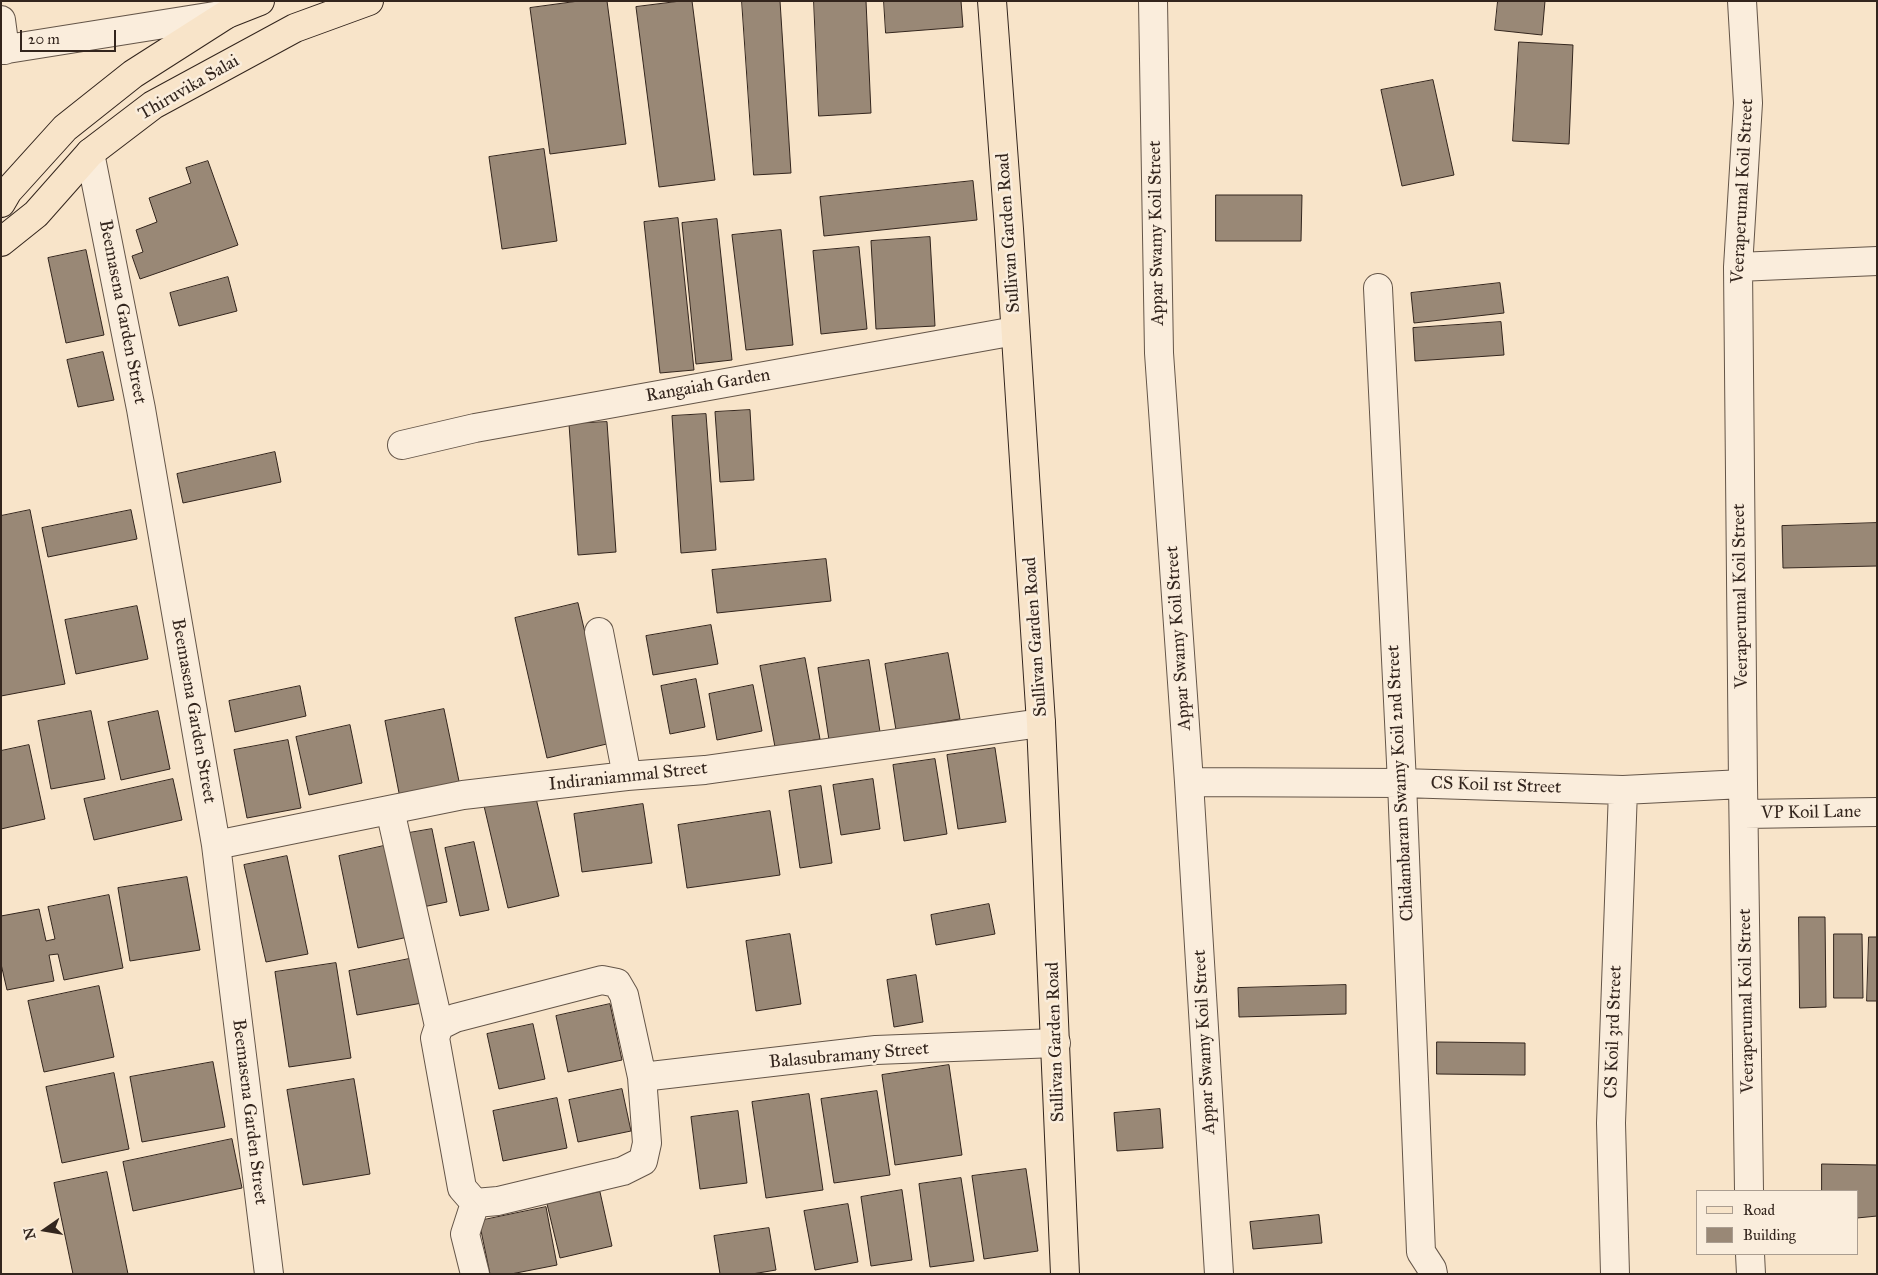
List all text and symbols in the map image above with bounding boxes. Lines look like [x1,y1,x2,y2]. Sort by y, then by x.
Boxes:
scale bar [22,20,119,52]
text: 20 m [28,30,60,48]
street label: Thiruvika Salai [135,51,243,125]
street label: Veeraperumal Koil Street [1727,98,1759,284]
street label: Appar Swamy Koil Street [1145,140,1169,326]
street label: Sullivan Garden Road [993,152,1025,314]
street label: Beemasena Garden Street [94,218,150,406]
street label: Rangaiah Garden [644,364,772,408]
street label: Veeraperumal Koil Street [1729,503,1753,689]
street label: Appar Swamy Koil Street [1162,545,1196,731]
street label: Sullivan Garden Road [1020,556,1052,718]
street label: Beemasena Garden Street [166,617,220,805]
street label: Chidambaram Swamy Koil 2nd Street [1383,644,1419,922]
street label: Indiraniammal Street [548,758,708,796]
street label: CS Koil 1st Street [1430,773,1562,799]
street label: VP Koil Lane [1761,801,1861,825]
street label: Veeraperumal Koil Street [1735,908,1759,1094]
street label: Appar Swamy Koil Street [1189,949,1221,1135]
street label: Sullivan Garden Road [1042,962,1070,1122]
street label: CS Koil 3rd Street [1601,965,1627,1099]
street label: Beemasena Garden Street [227,1018,271,1206]
street label: Balasubramany Street [768,1038,930,1074]
legend [1696,1190,1858,1255]
text: Road [1743,1201,1775,1219]
north arrow [20,1205,70,1255]
text: N [20,1226,40,1241]
text: Building [1743,1226,1796,1244]

